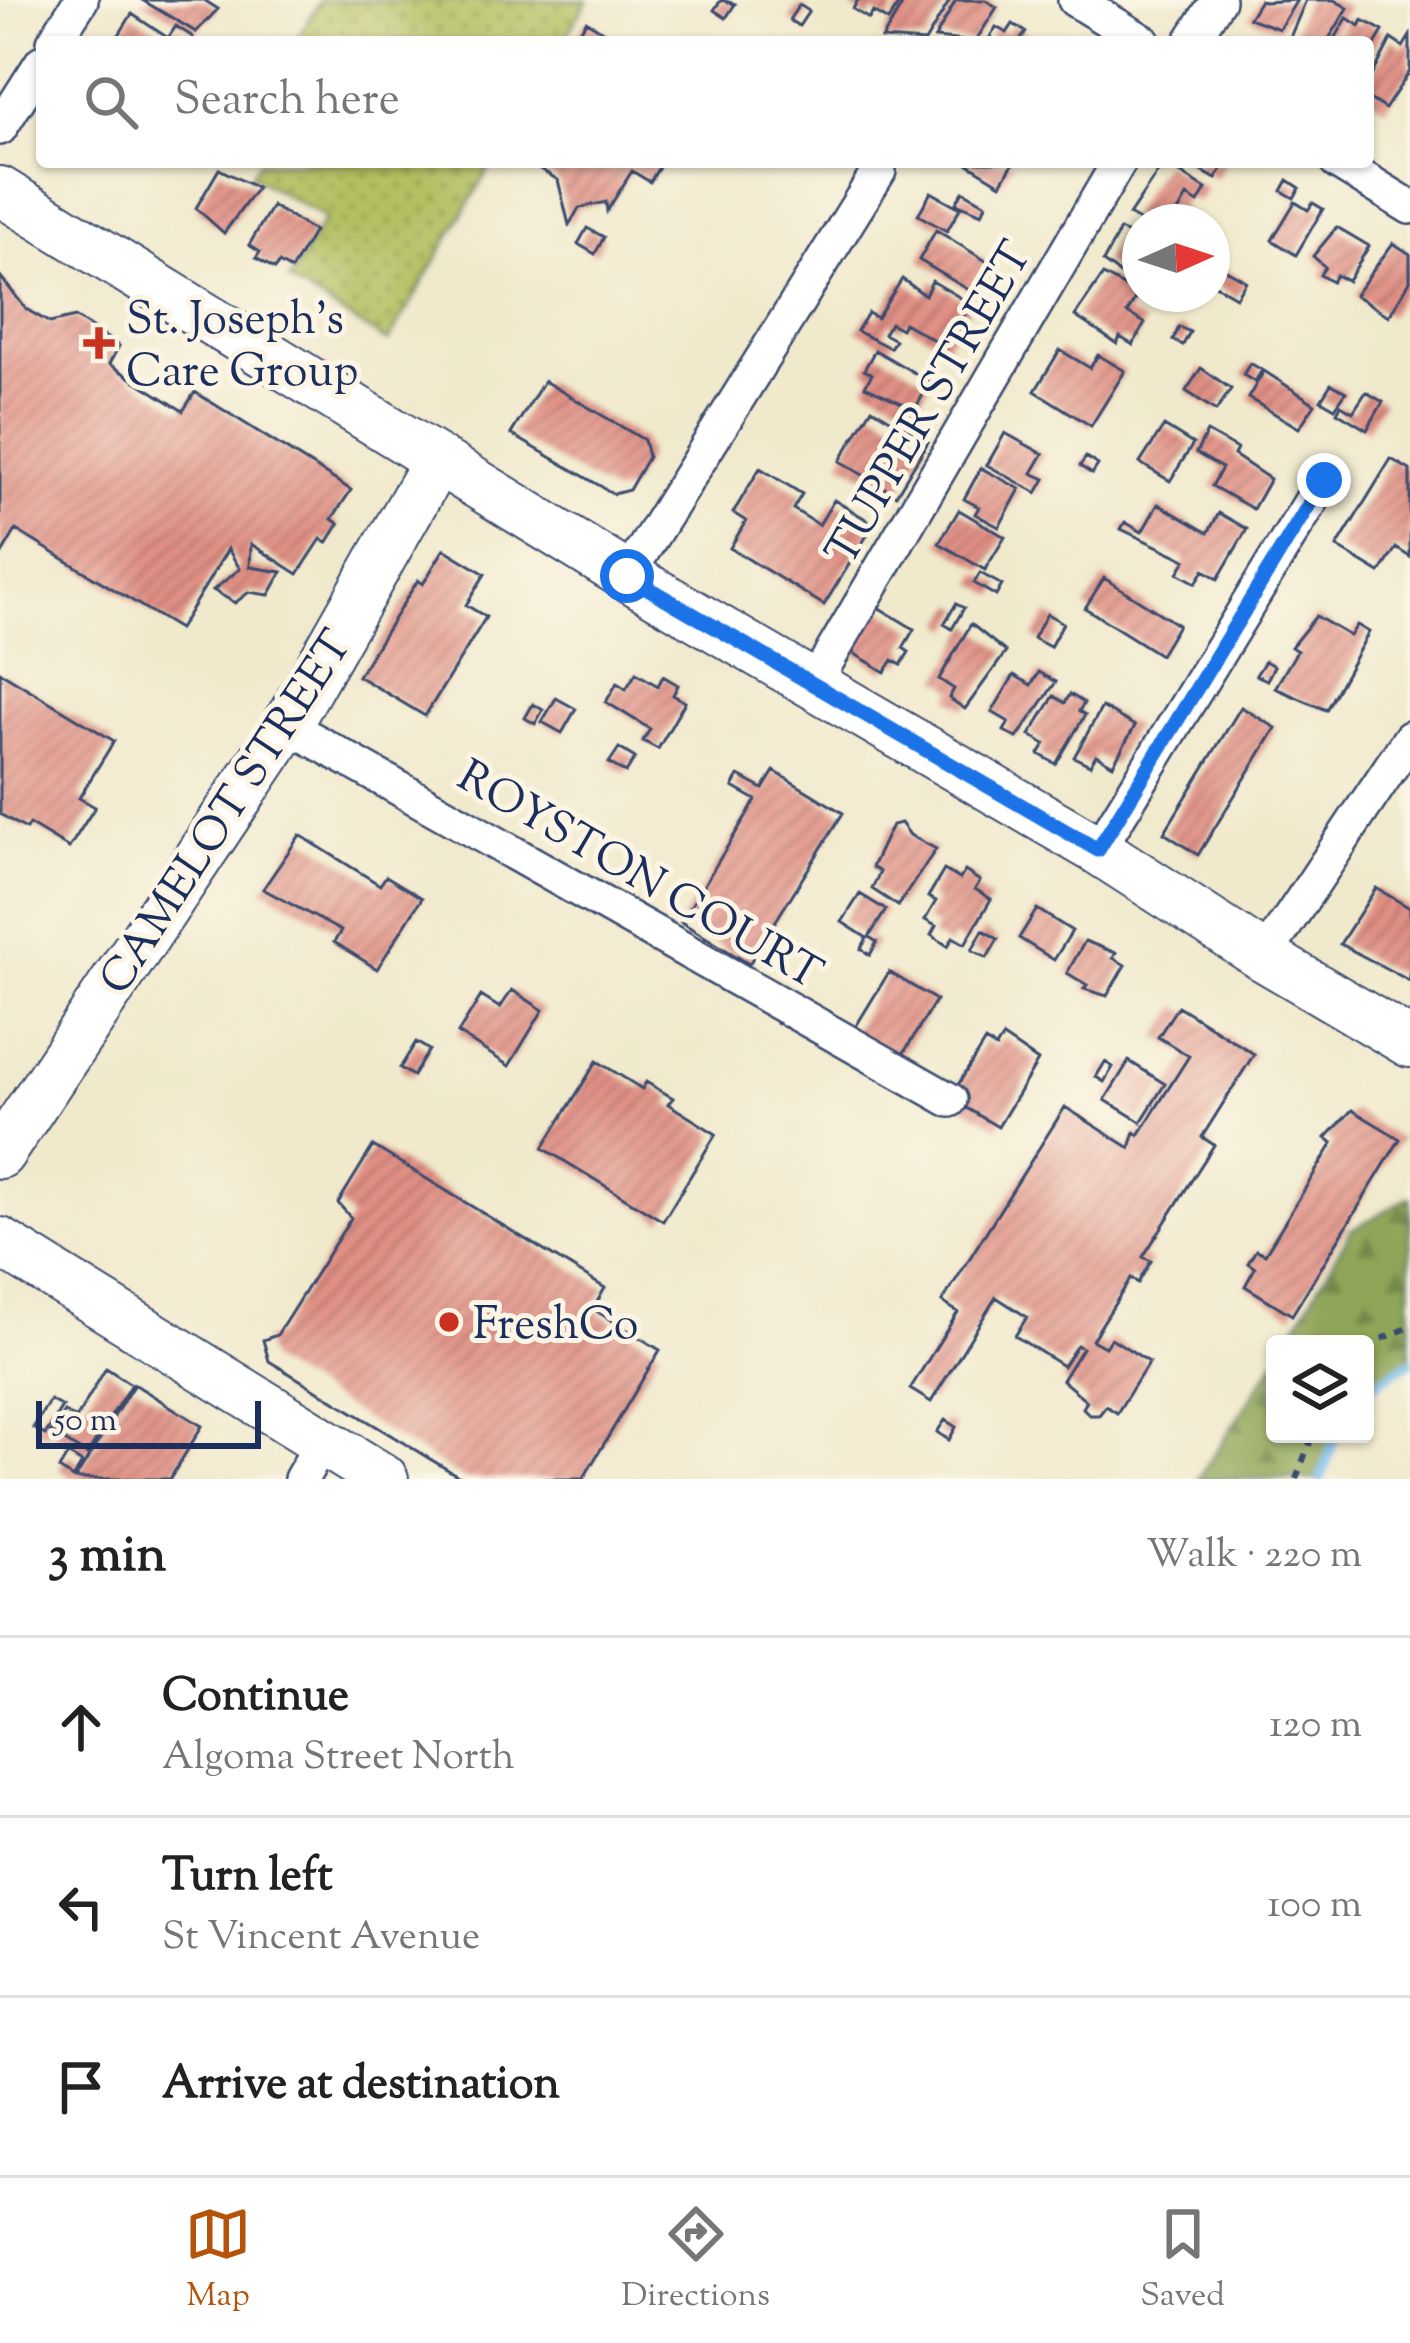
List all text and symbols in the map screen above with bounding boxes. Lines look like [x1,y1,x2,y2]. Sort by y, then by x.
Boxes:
search box [36,36,1374,168]
icon: search [78,69,144,135]
text: Search here [174,70,400,135]
north arrow [1122,204,1230,312]
street label: TUPPER STREET [812,230,1051,579]
place label: St. Joseph's Care Group [126,290,358,407]
marker: St. Joseph's Care Group [83,327,115,359]
route end [1297,453,1351,507]
route start [600,549,654,603]
street label: CAMELOT STREET [86,619,371,1009]
street label: ROYSTON COURT [444,747,833,1009]
place label: FreshCo [473,1295,638,1360]
marker: FreshCo [436,1309,462,1335]
map controls [1266,1335,1374,1443]
button: layers [1266,1335,1374,1443]
scale bar [36,1395,261,1448]
text: 50 m [54,1398,117,1446]
text: 3 min [48,1521,166,1594]
text: Walk · 220 m [1146,1529,1362,1585]
text: Continue [162,1666,349,1731]
icon: ahead [48,1694,114,1760]
text: 120 m [1269,1699,1362,1755]
text: Algoma Street North [162,1731,515,1787]
text: Turn left [162,1846,333,1911]
icon: left [48,1874,114,1940]
text: 100 m [1267,1879,1362,1935]
text: St Vincent Avenue [162,1911,480,1967]
icon: arrive [48,2054,114,2120]
text: Arrive at destination [162,2054,560,2119]
tab: Map [185,2201,251,2321]
tab: Directions [621,2201,770,2321]
tab: Saved [1140,2201,1225,2321]

